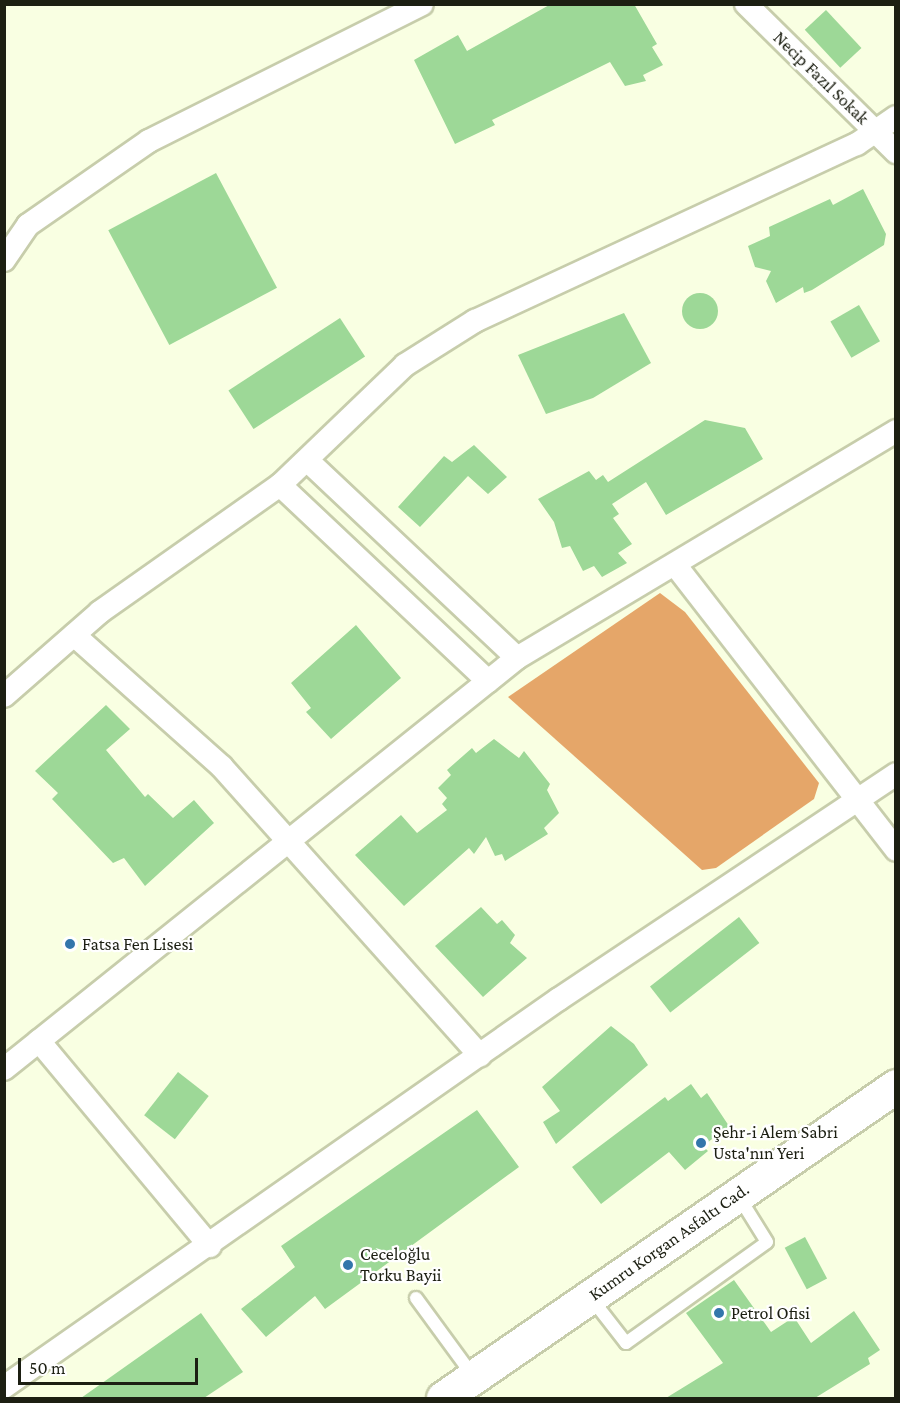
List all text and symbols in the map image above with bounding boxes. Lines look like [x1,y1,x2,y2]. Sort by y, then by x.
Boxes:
street label: Necip Fazıl Sokak [769,27,873,129]
place label: Fatsa Fen Lisesi [82,933,193,955]
marker: Fatsa Fen Lisesi [63,937,77,951]
place label: Şehr-i Alem Sabri Usta'nın Yeri [713,1122,838,1164]
marker: Şehr-i Alem Sabri Usta'nın Yeri [694,1136,708,1150]
street label: Kumru Korgan Asfaltı Cad. [585,1178,753,1306]
place label: Ceceloğlu Torku Bayii [360,1244,442,1286]
marker: Ceceloğlu Torku Bayii [341,1258,355,1272]
place label: Petrol Ofisi [731,1302,810,1324]
marker: Petrol Ofisi [712,1306,726,1320]
scale bar [21,1346,201,1384]
text: 50 m [29,1358,66,1378]

